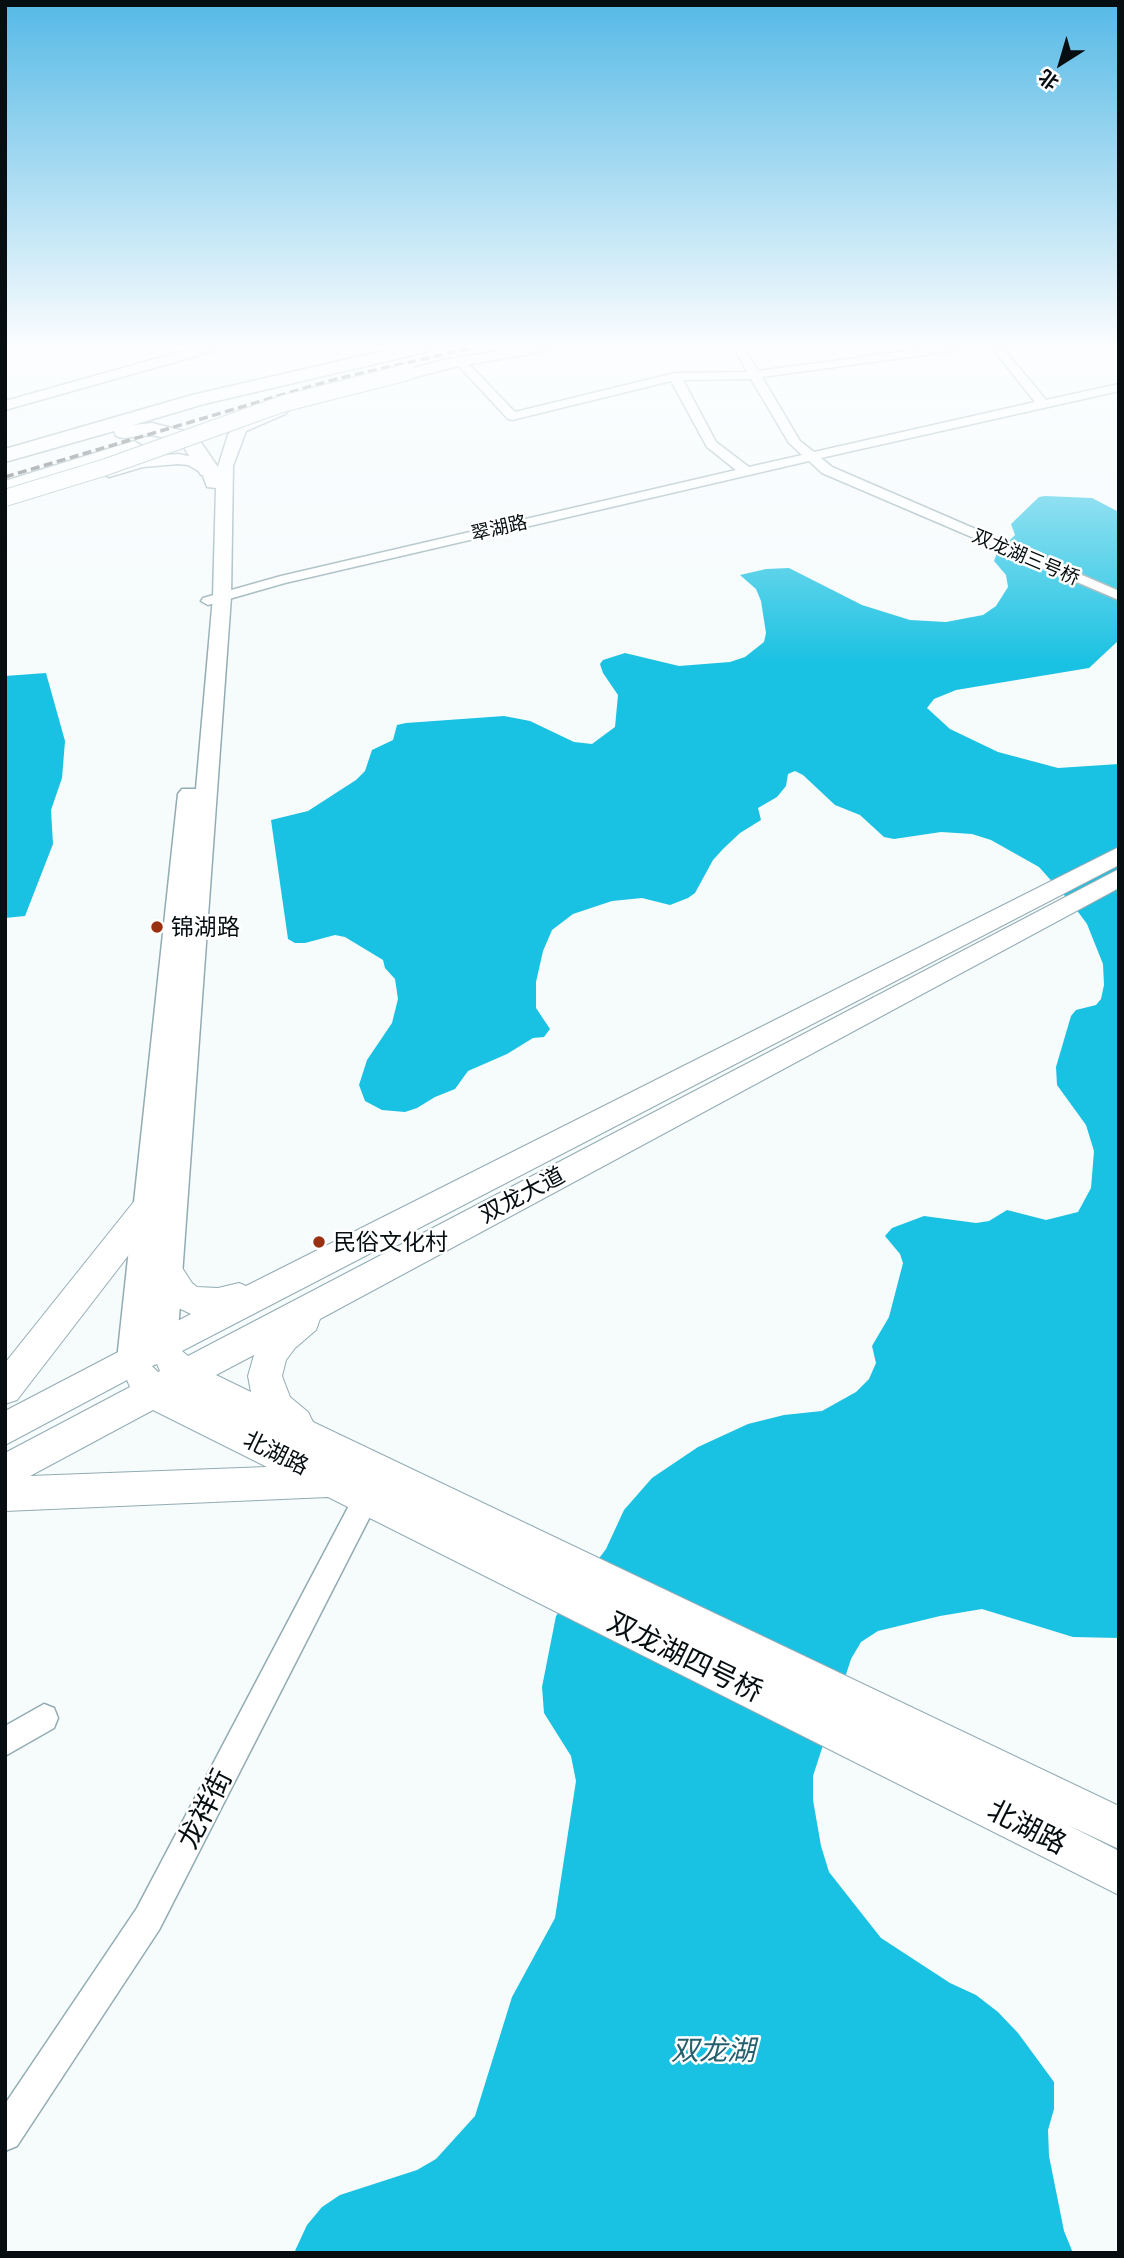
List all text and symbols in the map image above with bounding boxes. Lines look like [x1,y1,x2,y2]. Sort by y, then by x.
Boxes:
north arrow [1026,28,1096,98]
text: 北 [1034,65,1063,95]
street label: 翠湖路 [469,510,529,546]
street label: 双龙湖三号桥 [969,524,1083,590]
place label: 锦湖路 [171,913,240,941]
marker: 锦湖路 [149,919,165,935]
street label: 双龙大道 [475,1161,569,1229]
place label: 民俗文化村 [333,1228,448,1256]
marker: 民俗文化村 [311,1234,327,1250]
street label: 北湖路 [239,1425,313,1481]
street label: 双龙湖四号桥 [602,1605,768,1709]
street label: 龙祥街 [171,1764,239,1854]
street label: 北湖路 [982,1793,1072,1861]
water label: 双龙湖 [671,2034,755,2068]

